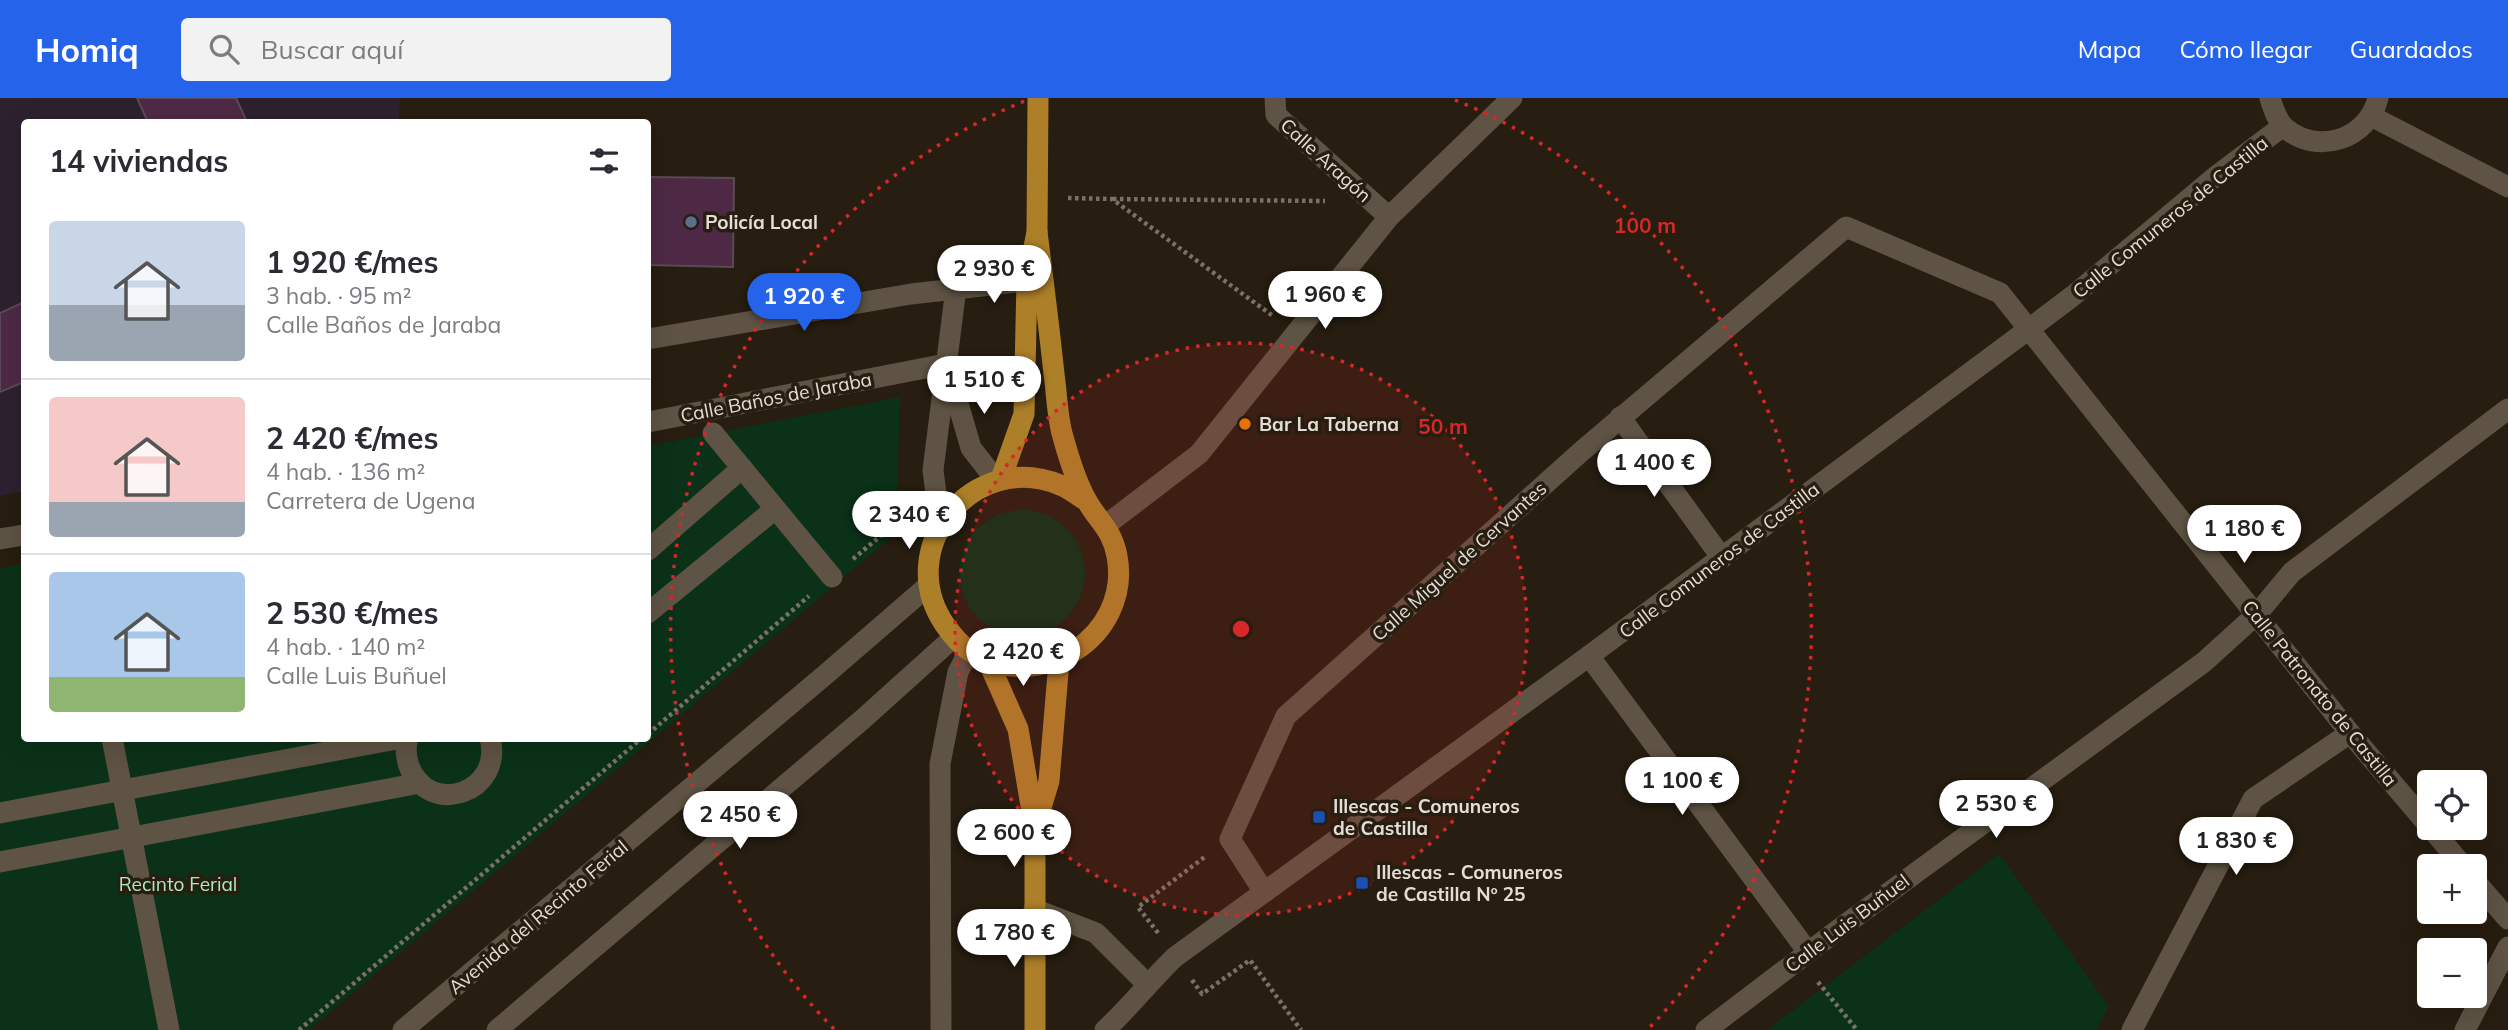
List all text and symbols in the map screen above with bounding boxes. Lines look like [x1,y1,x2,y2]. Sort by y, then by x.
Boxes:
search box [181,18,671,81]
text: Homiq [35,29,139,70]
icon: search [205,30,243,68]
text: Buscar aquí [261,33,403,66]
text: Mapa [2078,34,2141,64]
text: Cómo llegar [2179,34,2312,64]
text: Guardados [2350,34,2473,64]
street label: Calle Aragón [1276,113,1376,207]
street label: Calle Comuneros de Castilla [2067,131,2273,303]
text: 14 viviendas [49,142,228,180]
icon: filters [585,142,623,180]
place label: Policía Local [705,210,818,234]
text: 100 m [1614,212,1676,238]
marker: Policía Local [683,214,699,230]
text: 1 920 €/mes [266,243,439,281]
pin: 2 930 € [929,246,1059,305]
icon: home [105,249,189,333]
text: 2 930 € [953,253,1035,282]
pin: 1 960 € [1260,272,1390,331]
pin: 1 920 € [739,274,869,333]
text: 1 960 € [1284,279,1366,308]
text: 3 hab. · 95 m² [266,281,411,310]
text: 1 920 € [763,281,845,310]
text: Calle Baños de Jaraba [266,310,501,339]
pin: 1 510 € [919,356,1049,416]
text: 1 510 € [943,364,1025,393]
street label: Calle Baños de Jaraba [678,367,874,427]
place label: Bar La Taberna [1259,412,1399,436]
text: 50 m [1418,413,1468,439]
marker: Bar La Taberna [1237,416,1253,432]
text: 2 420 €/mes [266,419,439,457]
icon: home [105,425,189,509]
pin: 1 400 € [1589,440,1719,499]
text: 1 400 € [1613,447,1695,476]
text: 4 hab. · 136 m² [266,457,425,486]
street label: Calle Miguel de Cervantes [1367,476,1551,646]
street label: Calle Comuneros de Castilla [1614,477,1824,643]
text: Carretera de Ugena [266,486,475,515]
pin: 2 340 € [844,491,974,551]
text: 2 340 € [868,499,950,528]
pin: 1 180 € [2179,505,2309,565]
text: 1 180 € [2203,513,2285,542]
text: 2 530 €/mes [266,594,439,632]
street label: Calle Patronato de Castilla [2237,595,2403,791]
icon: home [105,600,189,684]
centre of rings [1229,617,1253,641]
pin: 2 420 € [958,628,1088,688]
text: 4 hab. · 140 m² [266,632,425,661]
text: 2 420 € [982,636,1064,665]
text: Calle Luis Buñuel [266,661,447,690]
pin: 1 100 € [1617,758,1747,817]
text: 1 100 € [1641,765,1723,794]
map controls [2417,770,2487,1008]
button: locate [2417,770,2487,840]
pin: 2 530 € [1931,780,2061,840]
text: 2 530 € [1955,788,2037,817]
pin: 2 450 € [675,792,805,851]
place label: Illescas - Comuneros de Castilla [1333,794,1520,840]
text: 2 450 € [699,799,781,828]
marker: Illescas - Comuneros de Castilla [1311,809,1327,825]
pin: 2 600 € [949,810,1079,869]
text: 2 600 € [973,817,1055,846]
pin: 1 830 € [2171,818,2301,877]
text: 1 830 € [2195,825,2277,854]
street label: Avenida del Recinto Ferial [443,835,633,999]
button: + [2417,854,2487,924]
place label: Illescas - Comuneros de Castilla Nº 25 [1376,860,1563,906]
street label: Calle Luis Buñuel [1780,868,1914,978]
park label: Recinto Ferial [119,872,237,896]
marker: Illescas - Comuneros de Castilla Nº 25 [1354,875,1370,891]
pin: 1 780 € [949,910,1079,969]
text: 1 780 € [973,917,1055,946]
button: − [2417,938,2487,1008]

